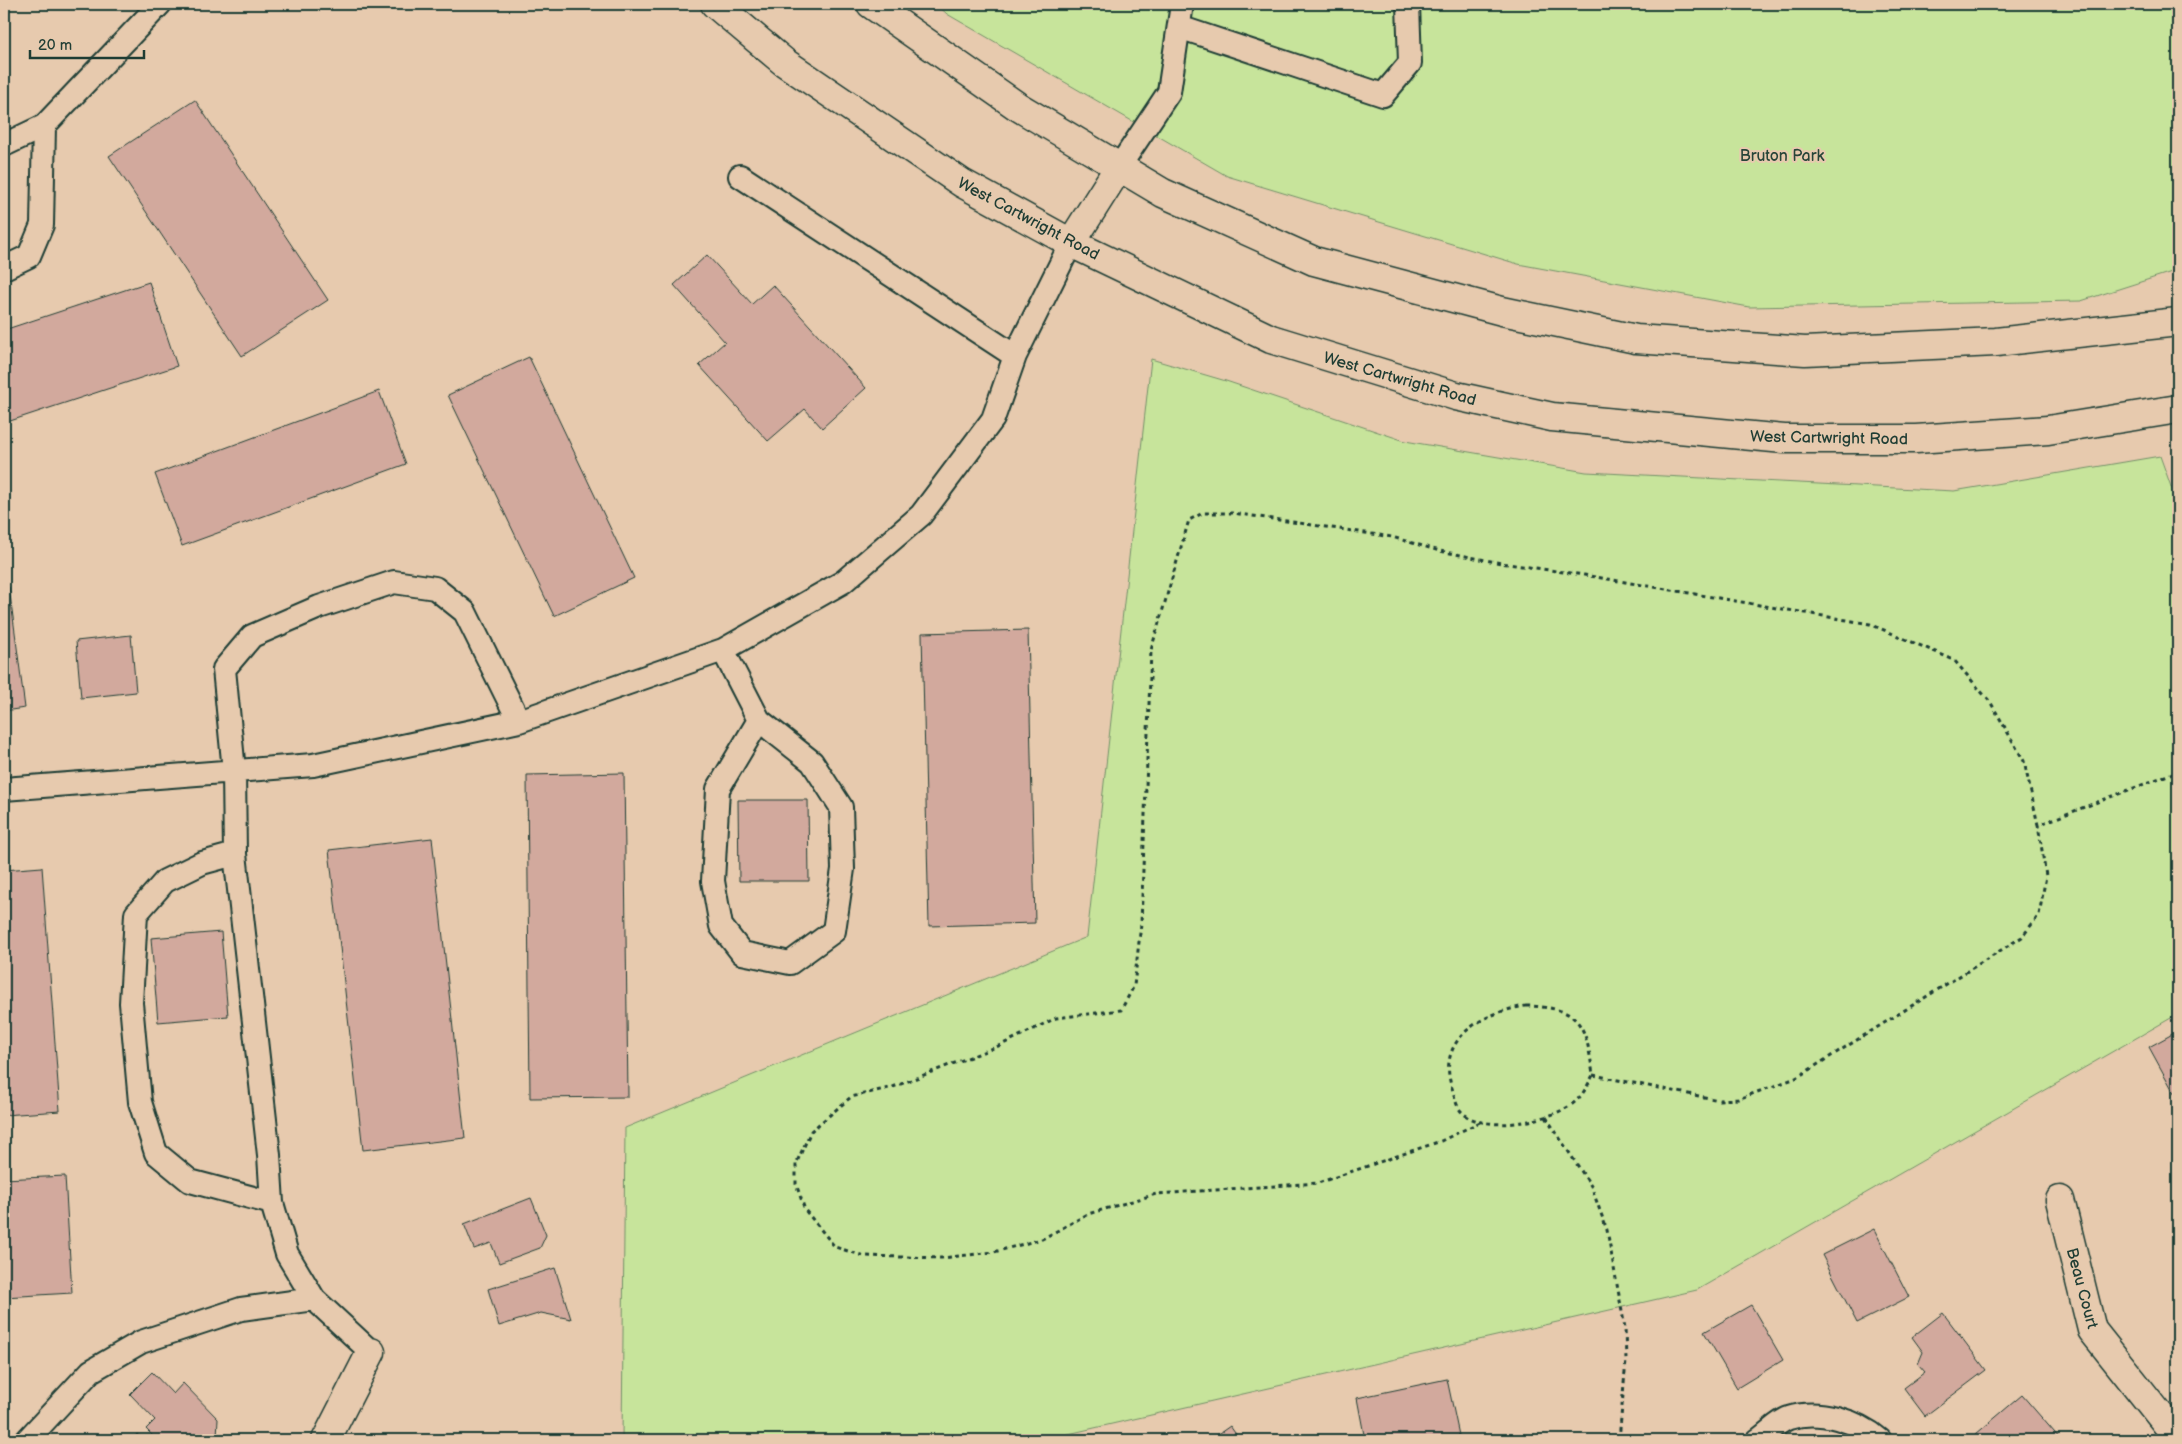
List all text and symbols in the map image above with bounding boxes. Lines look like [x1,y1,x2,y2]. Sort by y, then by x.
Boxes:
scale bar [30,28,144,60]
text: 20 m [38,36,72,55]
park label: Bruton Park [1740,147,1824,166]
street label: West Cartwright Road [954,174,1102,265]
street label: West Cartwright Road [1321,349,1478,410]
street label: West Cartwright Road [1750,428,1908,449]
street label: Beau Court [2062,1246,2101,1331]

